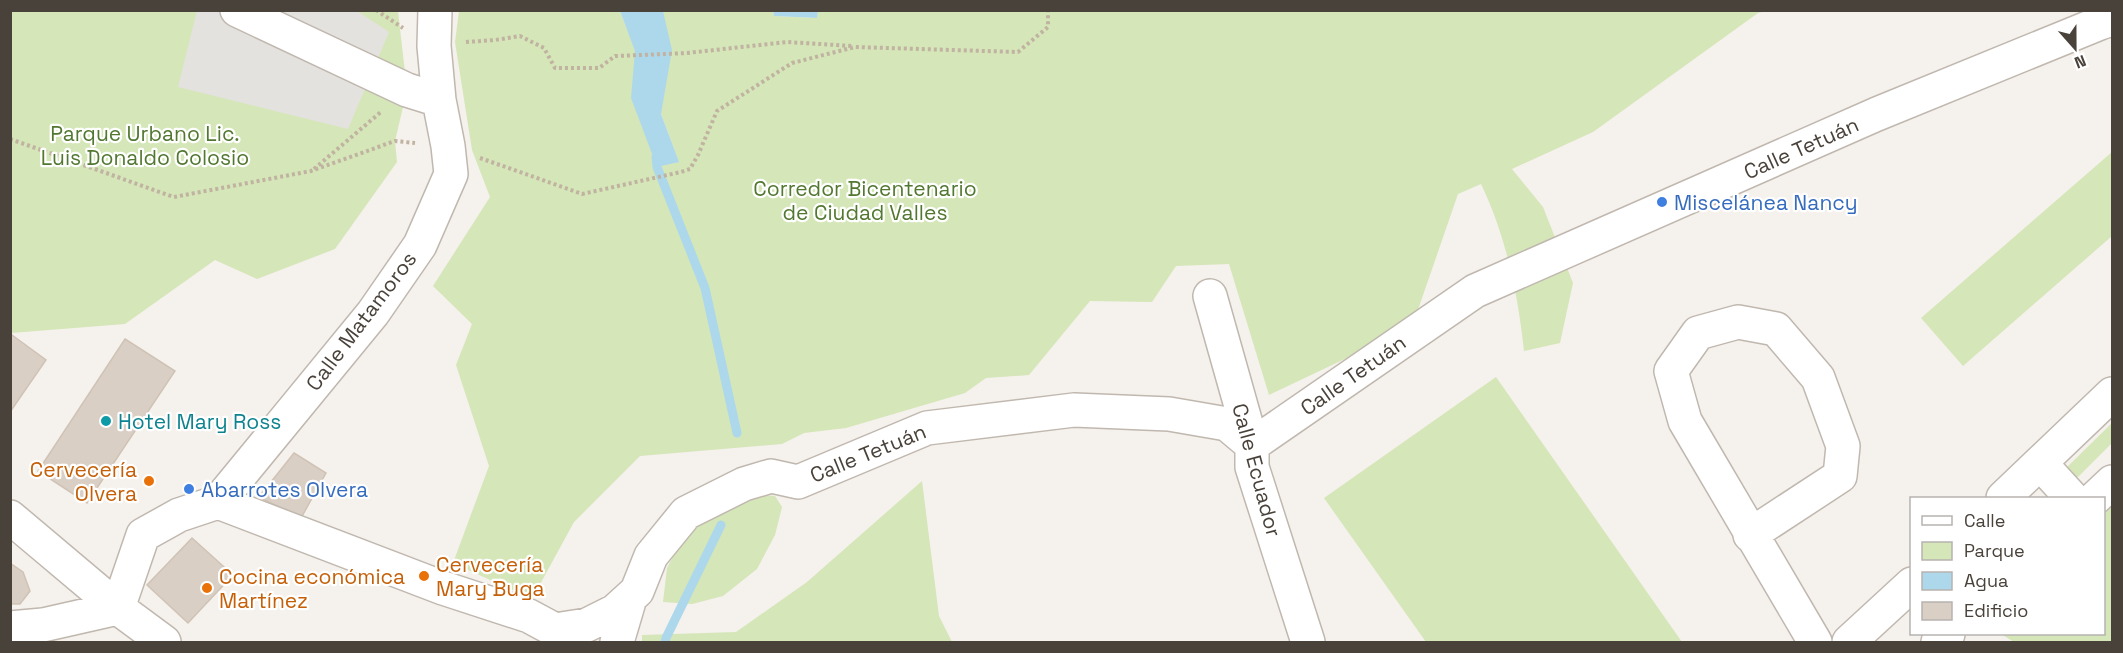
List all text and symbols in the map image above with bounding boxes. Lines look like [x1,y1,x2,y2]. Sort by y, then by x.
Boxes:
north arrow [2045,18,2105,78]
text: N [2071,50,2089,73]
street label: Calle Tetuán [1739,111,1863,185]
park label: Parque Urbano Lic. Luis Donaldo Colosio [41,120,249,171]
park label: Corredor Bicentenario de Ciudad Valles [753,175,977,226]
place label: Miscelánea Nancy [1674,189,1858,216]
marker: Miscelánea Nancy [1655,195,1669,209]
street label: Calle Matamoros [300,246,422,396]
street label: Calle Tetuán [1295,329,1411,421]
street label: Calle Ecuador [1226,400,1288,540]
place label: Hotel Mary Ross [118,408,281,435]
marker: Hotel Mary Ross [99,414,113,428]
street label: Calle Tetuán [806,417,930,489]
place label: Cervecería Olvera [30,456,137,507]
marker: Cervecería Olvera [142,474,156,488]
place label: Abarrotes Olvera [201,476,368,503]
marker: Abarrotes Olvera [182,482,196,496]
legend [1910,497,2105,635]
text: Calle [1964,509,2005,532]
text: Parque [1964,539,2025,562]
place label: Cervecería Mary Buga [436,551,545,602]
place label: Cocina económica Martínez [219,563,405,614]
marker: Cervecería Mary Buga [417,569,431,583]
text: Agua [1964,569,2008,592]
marker: Cocina económica Martínez [200,581,214,595]
text: Edificio [1964,599,2028,622]

